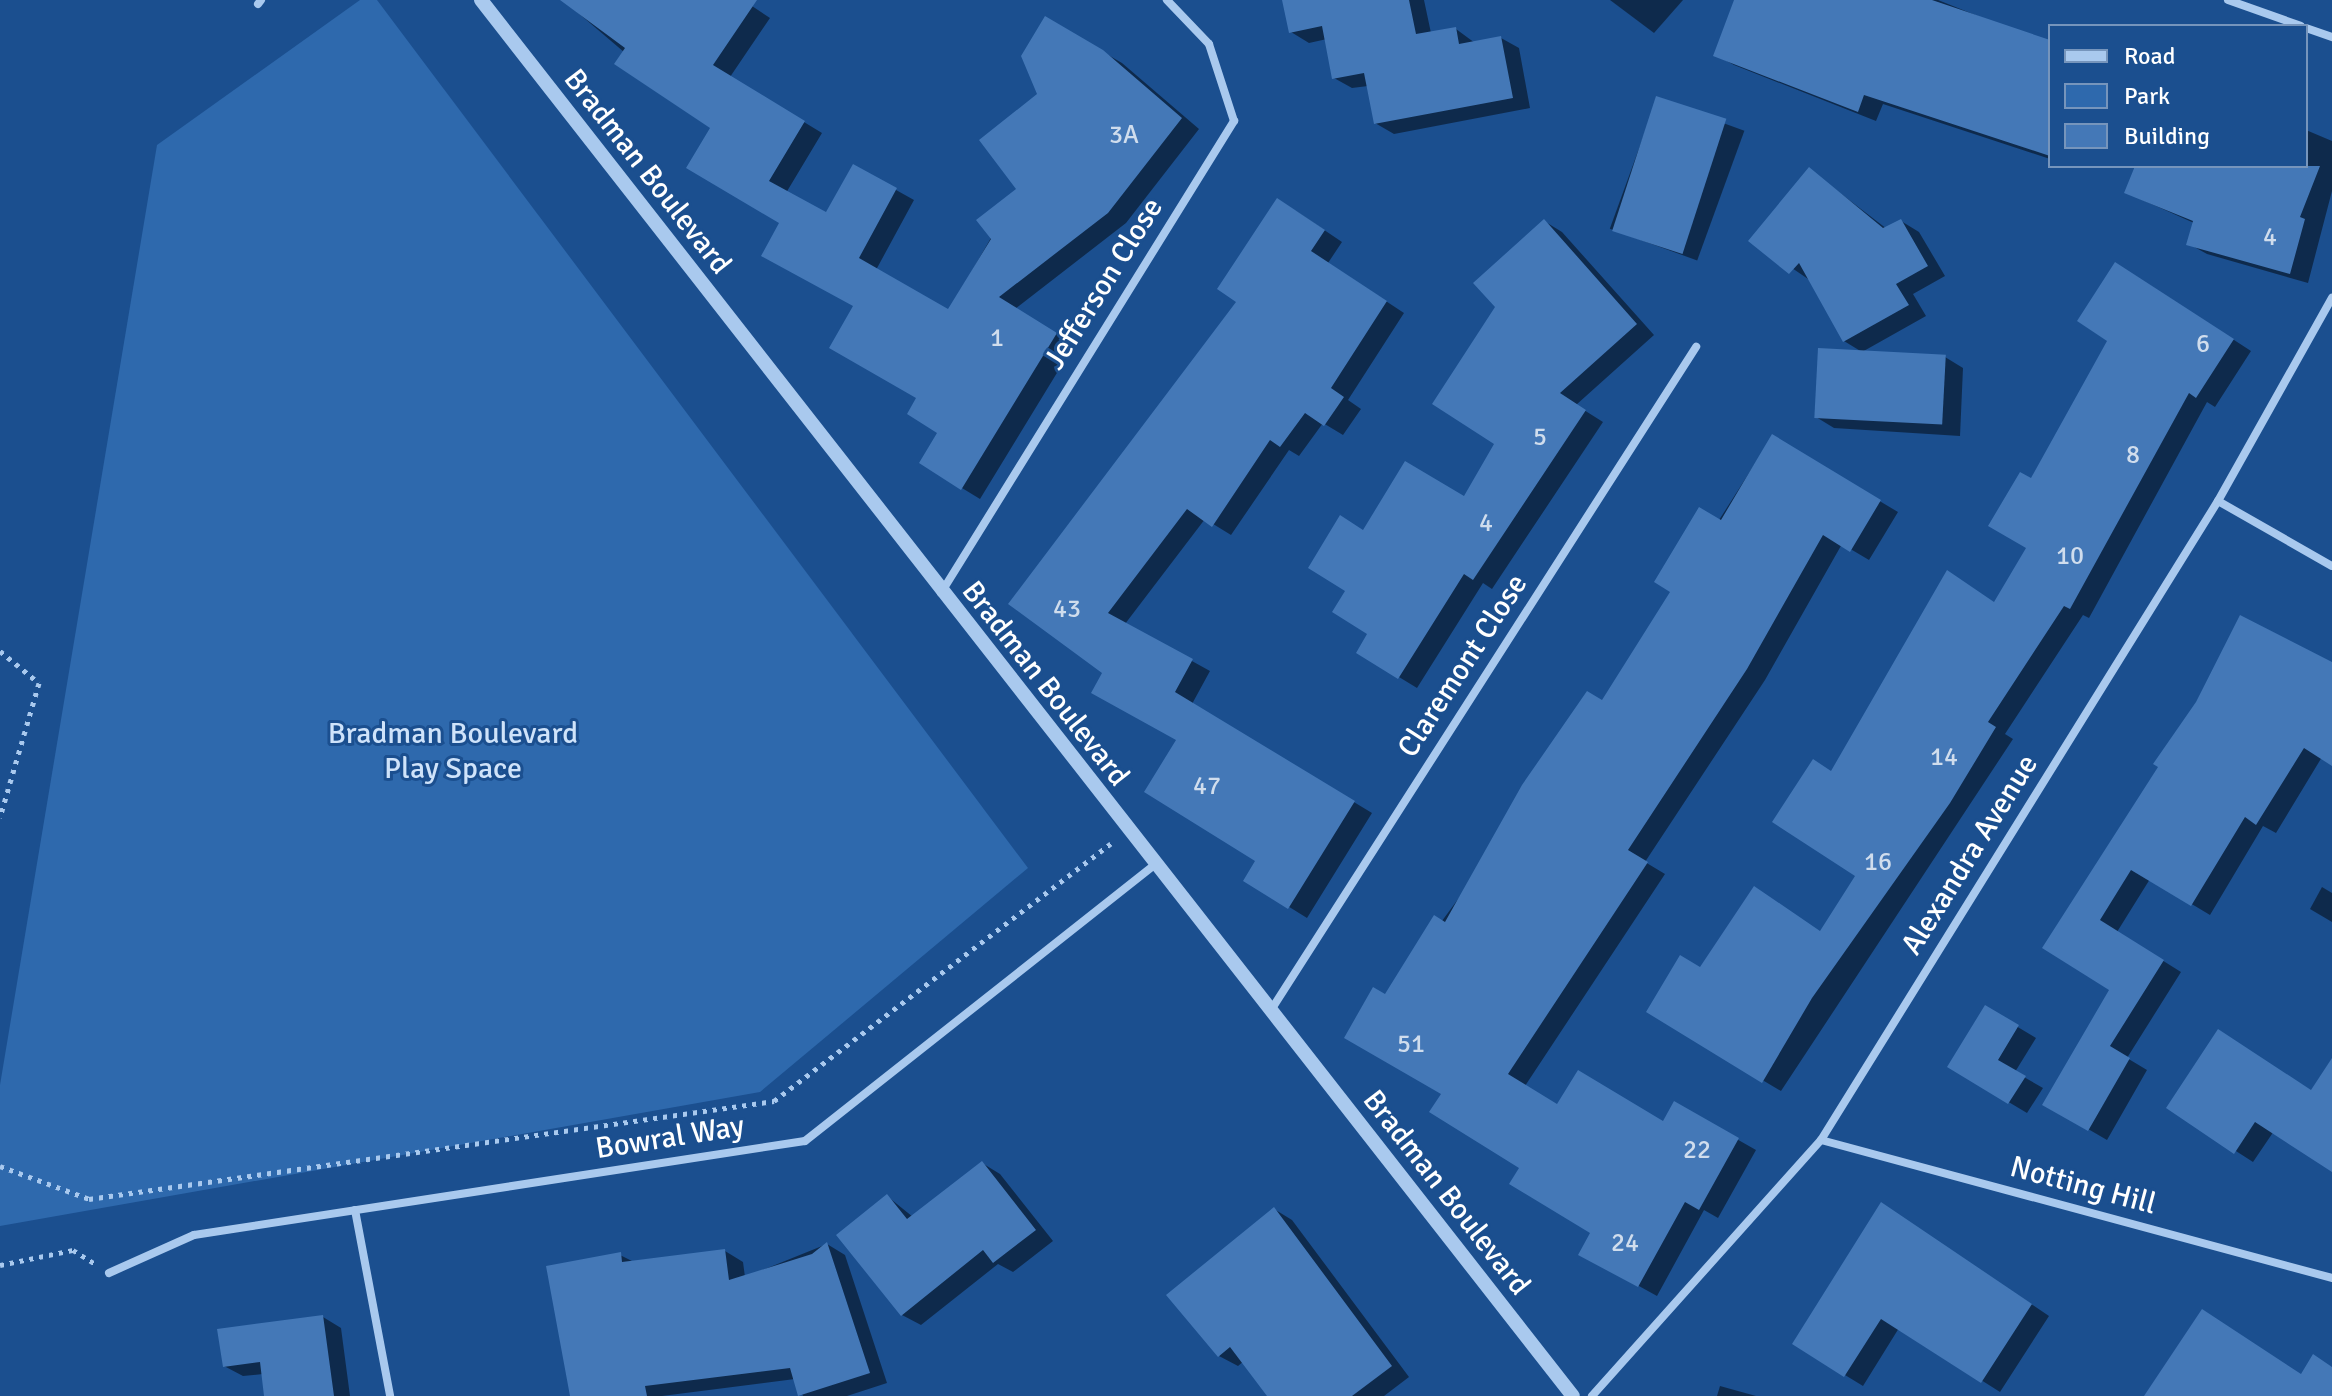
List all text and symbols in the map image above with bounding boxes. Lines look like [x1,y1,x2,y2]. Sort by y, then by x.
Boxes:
legend [2048,24,2308,168]
text: Road [2124,41,2175,71]
street label: Bradman Boulevard [556,62,738,282]
text: Park [2124,81,2170,111]
house number: 3A [1109,120,1139,152]
text: Building [2124,121,2210,151]
street label: Jefferson Close [1037,192,1171,376]
house number: 4 [2263,222,2277,254]
house number: 1 [990,323,1004,355]
house number: 6 [2196,329,2210,361]
house number: 5 [1533,422,1547,454]
house number: 8 [2126,440,2140,472]
house number: 4 [1479,508,1493,540]
house number: 10 [2056,541,2084,573]
street label: Claremont Close [1390,568,1536,764]
street label: Bradman Boulevard [954,574,1136,794]
house number: 43 [1053,594,1081,626]
park label: Bradman Boulevard Play Space [328,716,578,786]
house number: 14 [1930,742,1958,774]
street label: Alexandra Avenue [1894,748,2046,962]
house number: 47 [1193,771,1221,803]
house number: 16 [1864,847,1892,879]
house number: 51 [1397,1029,1425,1061]
street label: Bradman Boulevard [1355,1083,1537,1303]
street label: Bowral Way [593,1109,747,1167]
house number: 22 [1683,1135,1711,1167]
street label: Notting Hill [2006,1149,2160,1223]
house number: 24 [1611,1228,1639,1260]

